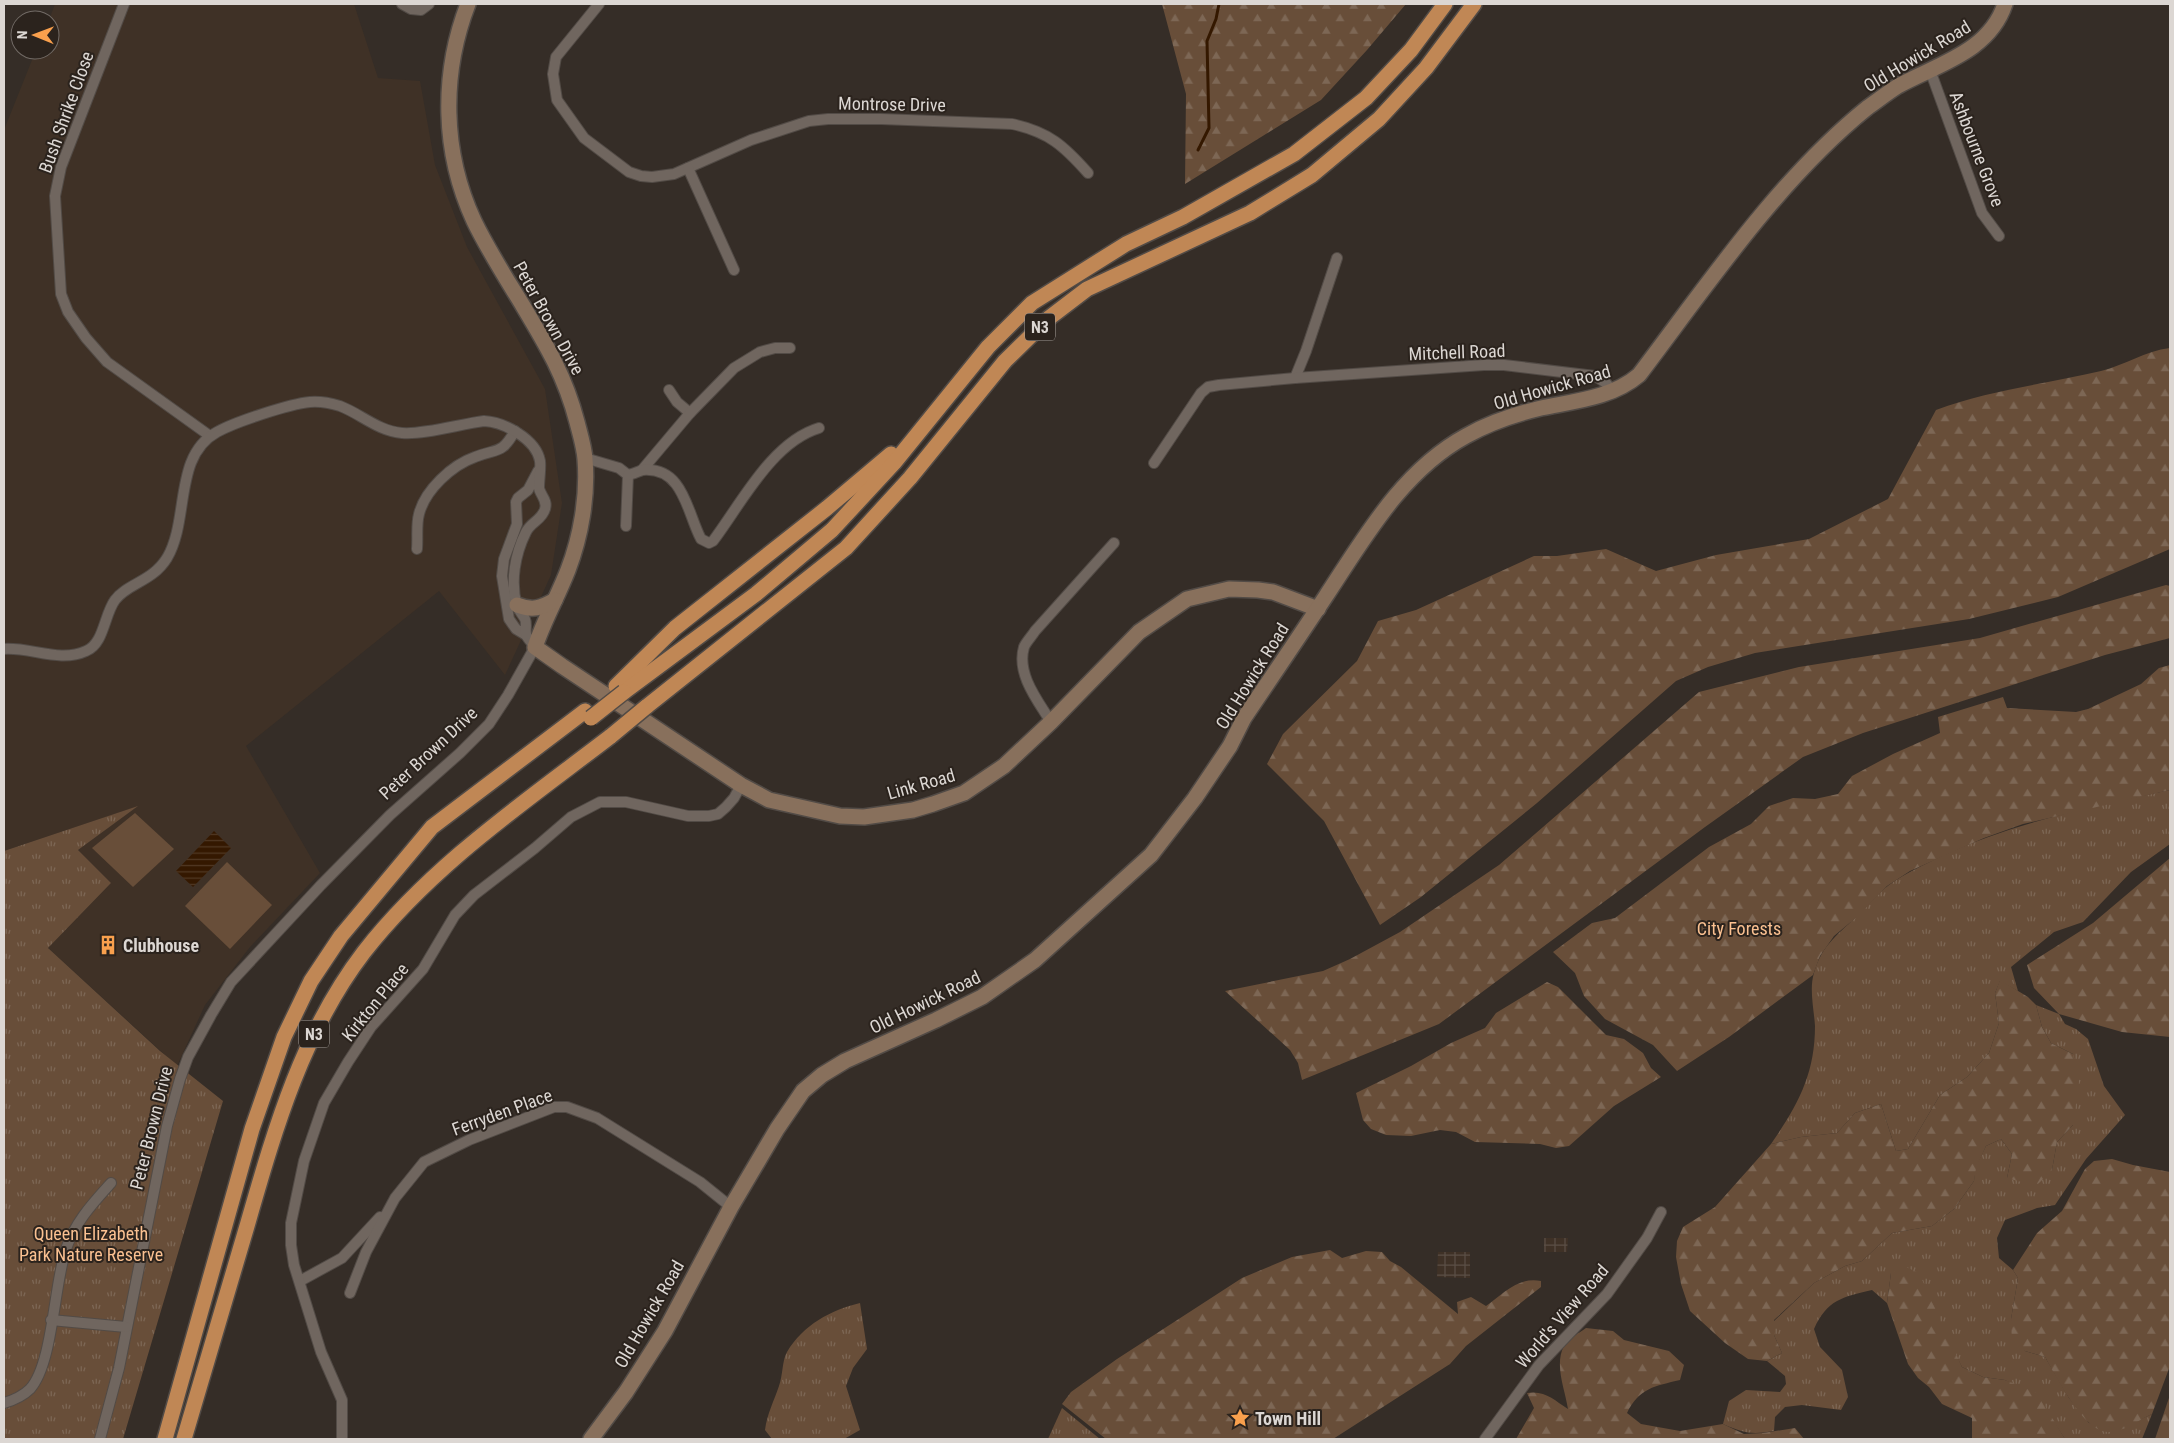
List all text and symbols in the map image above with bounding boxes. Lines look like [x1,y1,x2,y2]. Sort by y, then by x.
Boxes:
north arrow [10,10,60,60]
street label: Old Howick Road [1860,16,1974,96]
text: N [14,30,30,39]
street label: Bush Shrike Close [34,48,98,176]
street label: Ashbourne Grove [1945,89,2009,209]
street label: Montrose Drive [838,93,946,115]
street label: Peter Brown Drive [509,258,589,378]
road number: N3 [1025,314,1055,341]
street label: Mitchell Road [1408,340,1506,364]
street label: Old Howick Road [1491,360,1613,414]
street label: Old Howick Road [1211,619,1293,733]
street label: Peter Brown Drive [375,702,481,804]
street label: Link Road [885,764,957,804]
park label: City Forests [1697,918,1781,939]
building icon: Clubhouse [97,934,119,956]
place label: Clubhouse [123,935,199,956]
street label: Kirkton Place [337,959,413,1045]
street label: Old Howick Road [866,966,984,1038]
road number: N3 [299,1021,329,1048]
street label: Peter Brown Drive [126,1064,176,1192]
street label: Ferryden Place [449,1084,555,1140]
park label: Queen Elizabeth Park Nature Reserve [19,1223,163,1265]
street label: Old Howick Road [610,1256,688,1372]
street label: World's View Road [1511,1260,1613,1372]
place icon: Town Hill [1229,1407,1251,1429]
place label: Town Hill [1255,1408,1321,1429]

